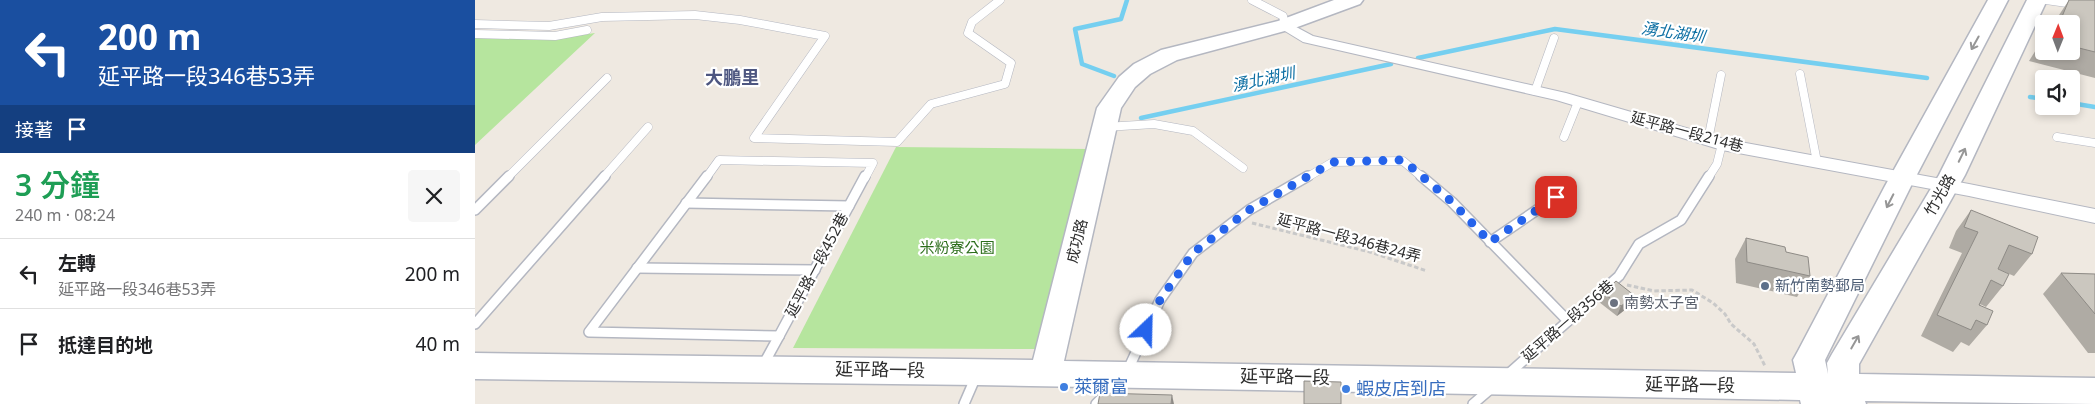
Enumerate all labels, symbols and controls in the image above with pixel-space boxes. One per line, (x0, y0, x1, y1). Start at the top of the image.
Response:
text: 200 m (98, 13, 201, 60)
north arrow (2035, 15, 2080, 60)
map controls (2035, 15, 2080, 115)
water label: 湧北湖圳 (1640, 17, 1708, 48)
icon: left (15, 20, 80, 85)
one-way arrow (1970, 35, 1980, 50)
text: 延平路一段346巷53弄 (98, 60, 315, 90)
water label: 湧北湖圳 (1229, 61, 1299, 96)
district label: 大鵬里 (705, 65, 759, 89)
button: sound (2035, 70, 2080, 115)
street label: 延平路一段214巷 (1629, 106, 1746, 156)
icon: arrive (63, 115, 91, 143)
text: 接著 (15, 117, 53, 143)
one-way arrow (1957, 148, 1967, 163)
text: 3 分鐘 (15, 164, 100, 205)
button: close (408, 170, 460, 222)
street label: 竹光路 (1919, 170, 1959, 219)
pin (1535, 176, 1577, 218)
icon: arrive (1542, 183, 1570, 211)
one-way arrow (1885, 194, 1895, 209)
text: 240 m · 08:24 (15, 204, 115, 226)
street label: 延平路一段346巷24弄 (1275, 208, 1423, 266)
street label: 延平路一段452巷 (780, 209, 852, 320)
street label: 成功路 (1061, 216, 1091, 265)
park label: 米粉寮公園 (919, 237, 995, 257)
text: 左轉 (58, 250, 96, 276)
icon: left (15, 260, 43, 288)
text: 200 m (405, 261, 460, 287)
street label: 延平路一段356巷 (1517, 275, 1618, 366)
place label: 新竹南勢郵局 (1775, 275, 1865, 295)
text: 延平路一段346巷53弄 (58, 278, 216, 300)
marker: 新竹南勢郵局 (1759, 280, 1771, 292)
place label: 南勢太子宮 (1624, 292, 1699, 312)
marker: 南勢太子宮 (1608, 297, 1620, 309)
position arrow (1119, 303, 1171, 355)
icon: arrive (15, 330, 43, 358)
text: 40 m (416, 331, 460, 357)
text: 抵達目的地 (58, 332, 153, 358)
one-way arrow (1851, 335, 1860, 350)
street label: 延平路一段 (835, 356, 925, 382)
street label: 延平路一段 (1240, 363, 1330, 389)
street label: 延平路一段 (1645, 371, 1735, 397)
place label: 萊爾富 (1074, 374, 1128, 398)
place label: 蝦皮店到店 (1356, 376, 1446, 400)
marker: 萊爾富 (1058, 381, 1070, 393)
marker: 蝦皮店到店 (1340, 383, 1352, 395)

